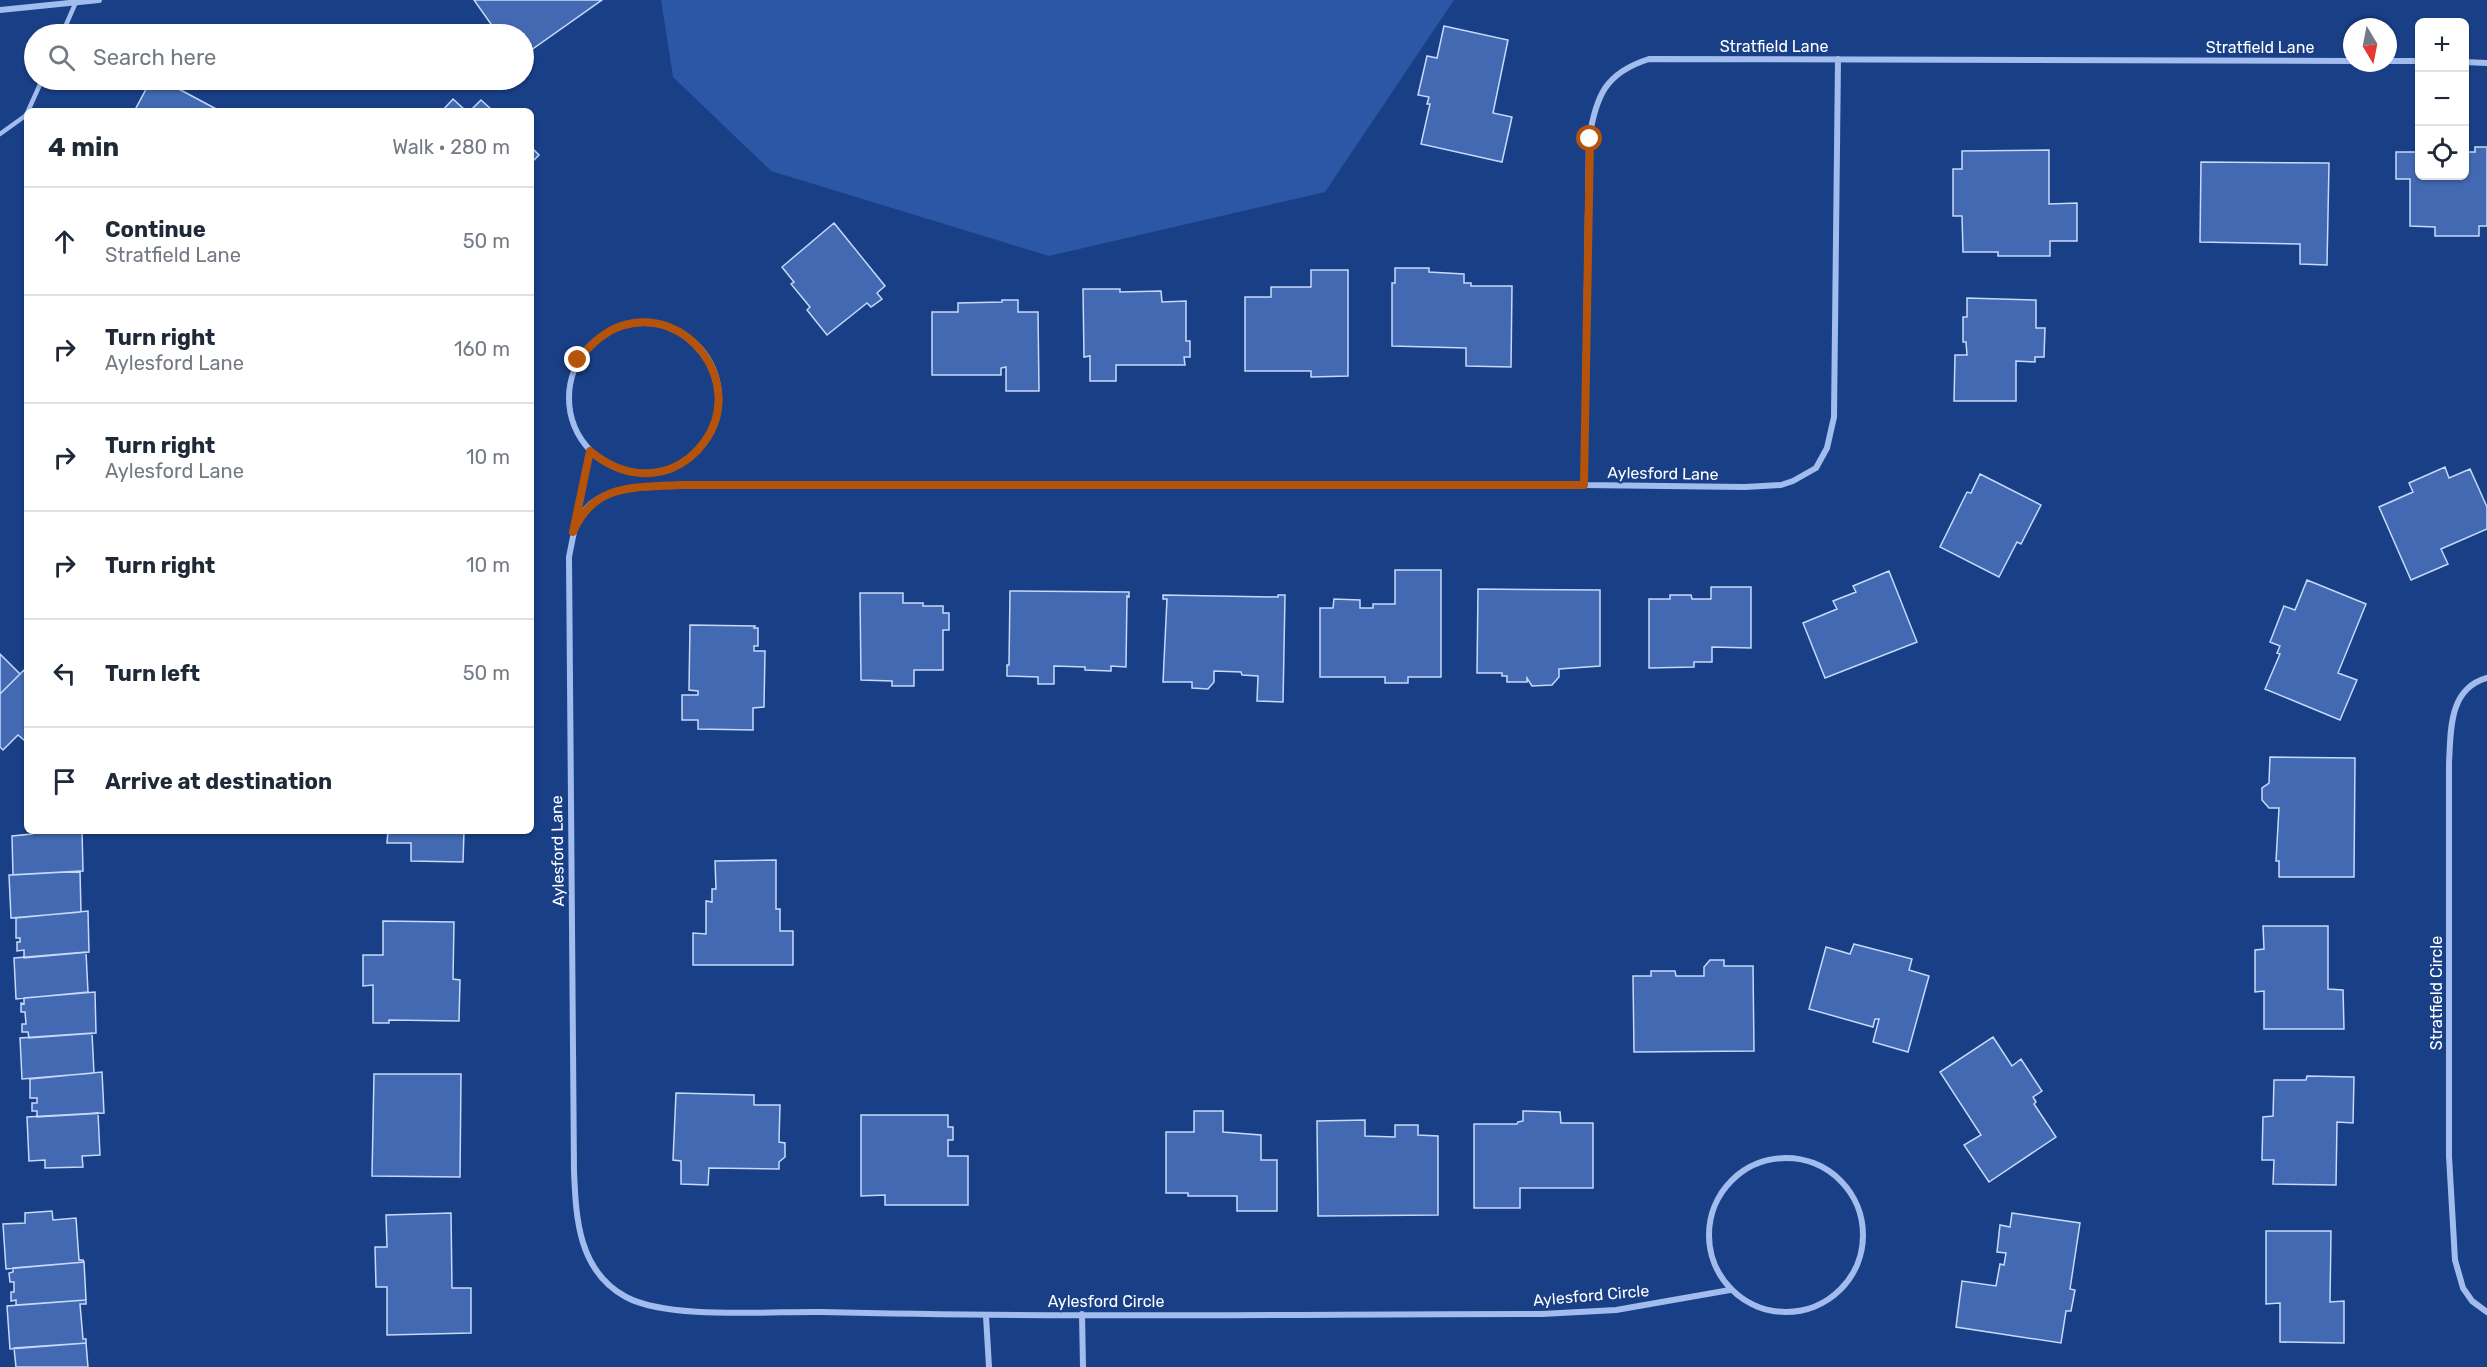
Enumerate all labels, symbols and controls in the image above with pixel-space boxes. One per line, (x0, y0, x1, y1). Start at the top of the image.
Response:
north arrow (2343, 18, 2397, 72)
map controls (2415, 18, 2469, 180)
button: + (2415, 18, 2469, 72)
search box (24, 24, 534, 90)
street label: Stratfield Lane (1720, 37, 1828, 56)
street label: Stratfield Lane (2206, 38, 2314, 57)
icon: search (45, 41, 78, 74)
text: Search here (93, 44, 216, 71)
button: − (2415, 72, 2469, 126)
route start (1576, 125, 1602, 151)
button: locate (2415, 126, 2469, 180)
text: 4 min (48, 132, 119, 163)
text: Walk · 280 m (392, 135, 510, 159)
text: Continue (105, 216, 206, 243)
icon: ahead (48, 225, 81, 258)
text: 50 m (463, 229, 510, 253)
text: Stratfield Lane (105, 243, 241, 267)
text: Turn right (105, 324, 215, 351)
icon: right (48, 333, 81, 366)
text: 160 m (454, 337, 510, 361)
route end (564, 346, 590, 372)
text: Aylesford Lane (105, 351, 244, 375)
text: Turn right (105, 432, 215, 459)
icon: right (48, 441, 81, 474)
text: 10 m (466, 445, 510, 469)
text: Aylesford Lane (105, 459, 244, 483)
street label: Aylesford Lane (1607, 463, 1719, 484)
icon: right (48, 549, 81, 582)
text: Turn right (105, 552, 215, 579)
text: 10 m (466, 553, 510, 577)
icon: left (48, 657, 81, 690)
text: Turn left (105, 660, 200, 687)
text: 50 m (463, 661, 510, 685)
icon: arrive (48, 765, 81, 798)
text: Arrive at destination (105, 768, 332, 795)
street label: Aylesford Lane (547, 795, 568, 907)
street label: Stratfield Circle (2427, 936, 2446, 1050)
street label: Aylesford Circle (1532, 1281, 1650, 1310)
street label: Aylesford Circle (1048, 1292, 1164, 1311)

